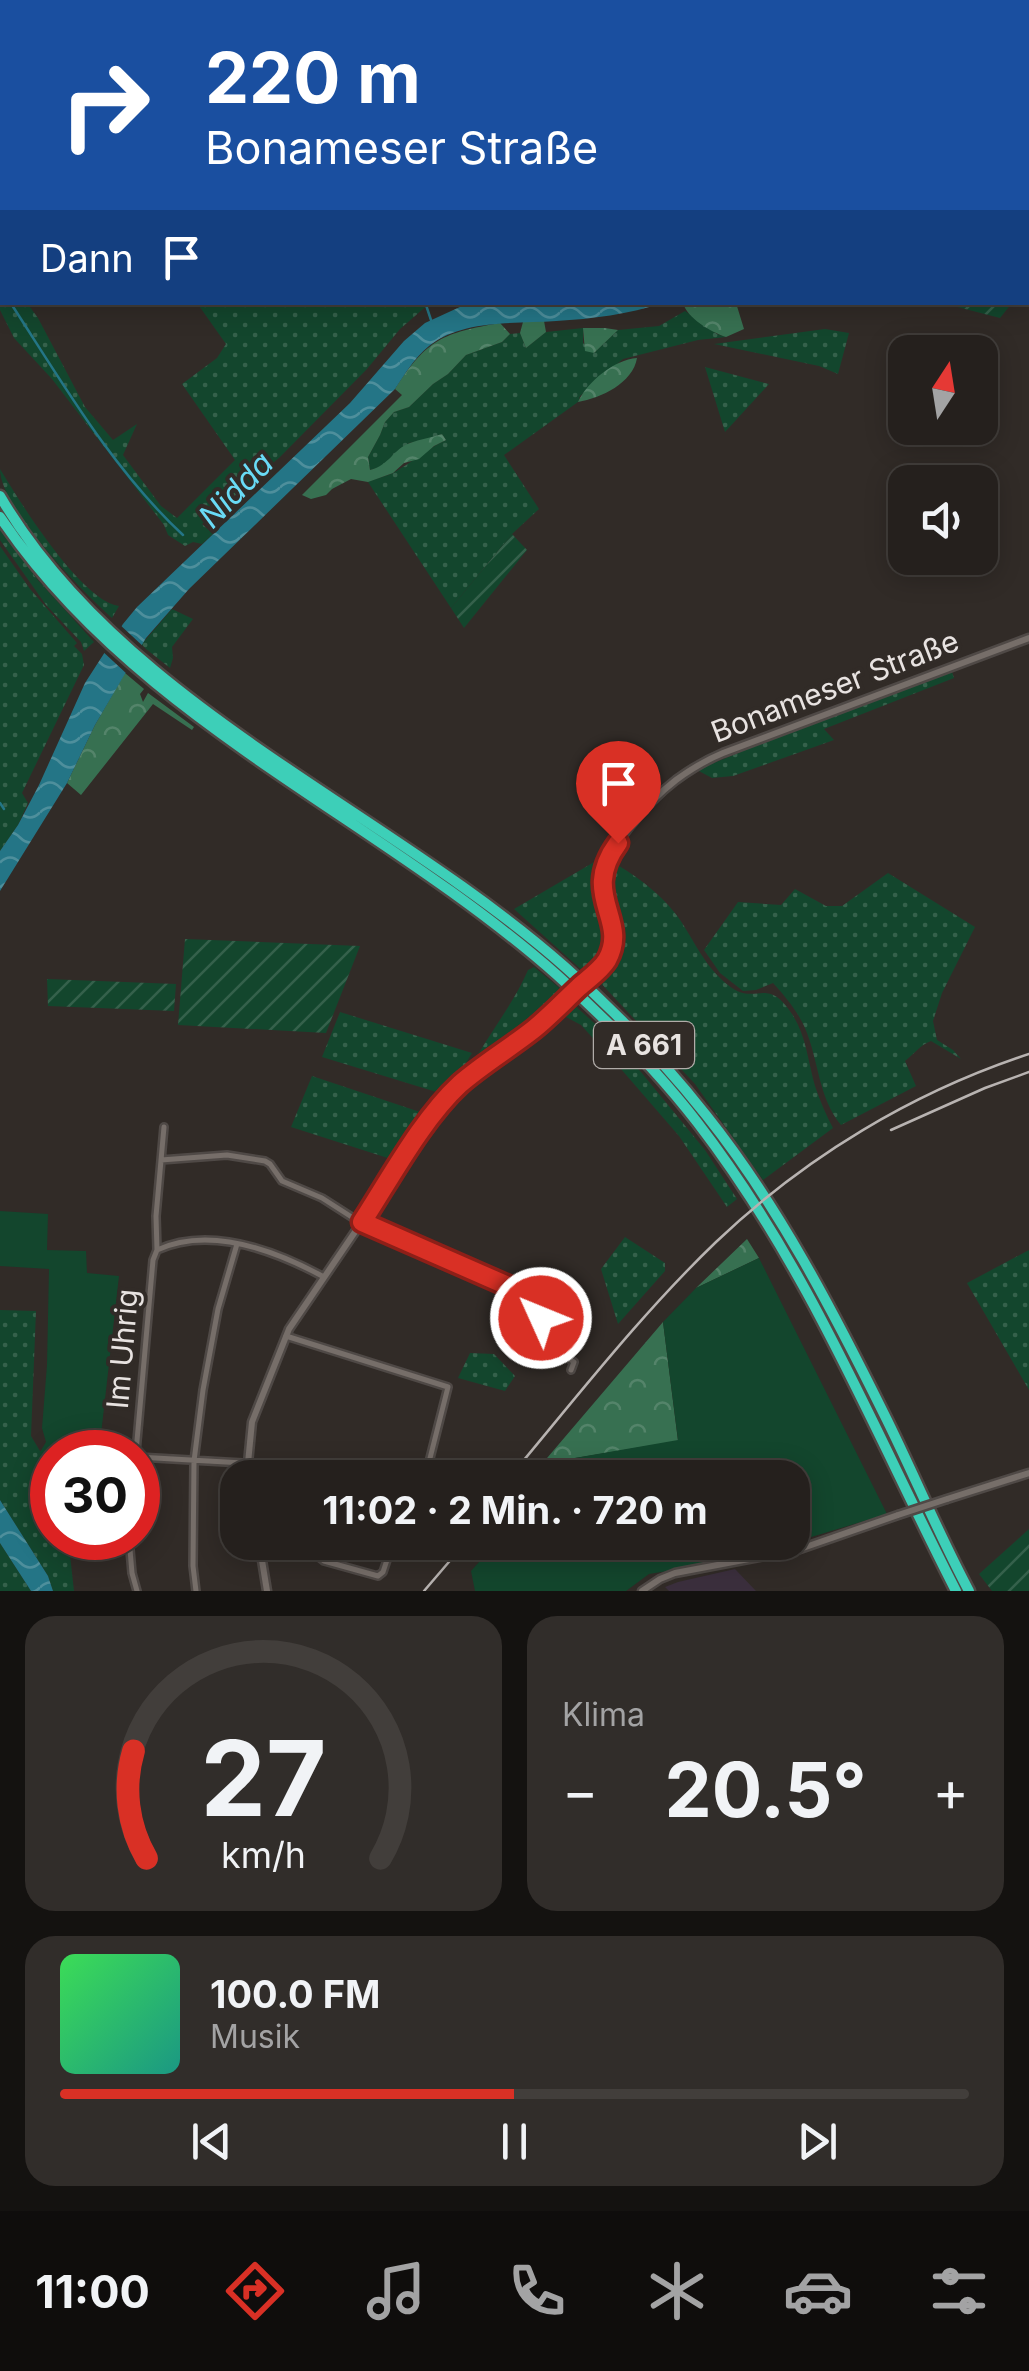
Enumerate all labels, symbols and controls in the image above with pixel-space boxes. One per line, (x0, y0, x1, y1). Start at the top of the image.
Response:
text: 220 m (205, 35, 421, 120)
icon: right (40, 40, 170, 170)
text: Bonameser Straße (205, 120, 598, 175)
icon: arrive (154, 230, 209, 285)
text: Dann (40, 235, 134, 281)
north arrow (888, 335, 998, 445)
map controls (888, 335, 998, 575)
water label: Nidda (190, 443, 281, 536)
button: sound (888, 465, 998, 575)
street label: Bonameser Straße (706, 622, 963, 750)
pin (576, 741, 661, 844)
icon: arrive (591, 756, 646, 811)
road number: A 661 (594, 1022, 694, 1068)
position arrow (489, 1266, 593, 1370)
street label: Im Uhrig (99, 1287, 145, 1410)
speed limit sign: 30 (30, 1430, 160, 1560)
text: 11:02 · 2 Min. · 720 m (322, 1487, 708, 1533)
text: Klima (562, 1695, 645, 1734)
text: 27 (201, 1715, 327, 1841)
text: 20.5° (664, 1744, 867, 1835)
text: − (562, 1758, 598, 1824)
text: + (933, 1758, 969, 1824)
text: km/h (221, 1833, 306, 1877)
text: 100.0 FM (210, 1971, 380, 2017)
text: Musik (210, 2017, 300, 2056)
icon: previous (184, 2114, 239, 2169)
icon: pause (487, 2114, 542, 2169)
icon: next (790, 2114, 845, 2169)
icon: directions (220, 2256, 290, 2326)
icon: music (361, 2256, 431, 2326)
icon: phone (502, 2256, 572, 2326)
icon: climate (642, 2256, 712, 2326)
icon: car (783, 2256, 853, 2326)
icon: filters (924, 2256, 994, 2326)
text: 11:00 (35, 2264, 150, 2319)

